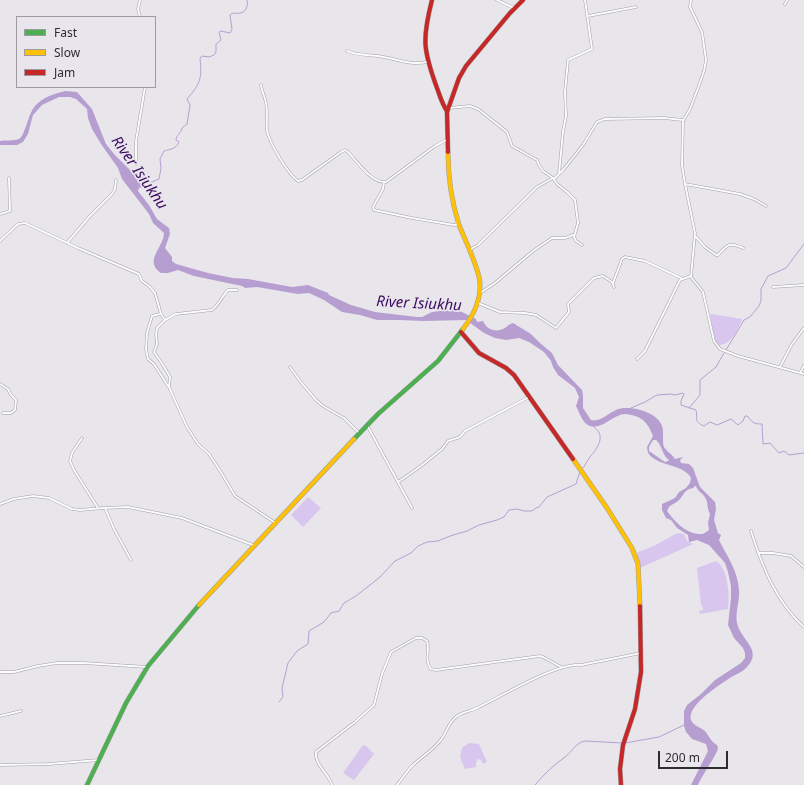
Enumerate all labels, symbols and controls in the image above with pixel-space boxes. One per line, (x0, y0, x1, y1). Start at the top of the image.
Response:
legend (16, 16, 156, 88)
text: Fast (54, 24, 77, 41)
text: Slow (54, 44, 80, 61)
text: Jam (54, 64, 75, 81)
water label: River Isiukhu (107, 133, 171, 213)
water label: River Isiukhu (376, 293, 462, 315)
scale bar (660, 743, 730, 769)
text: 200 m (665, 749, 700, 766)

